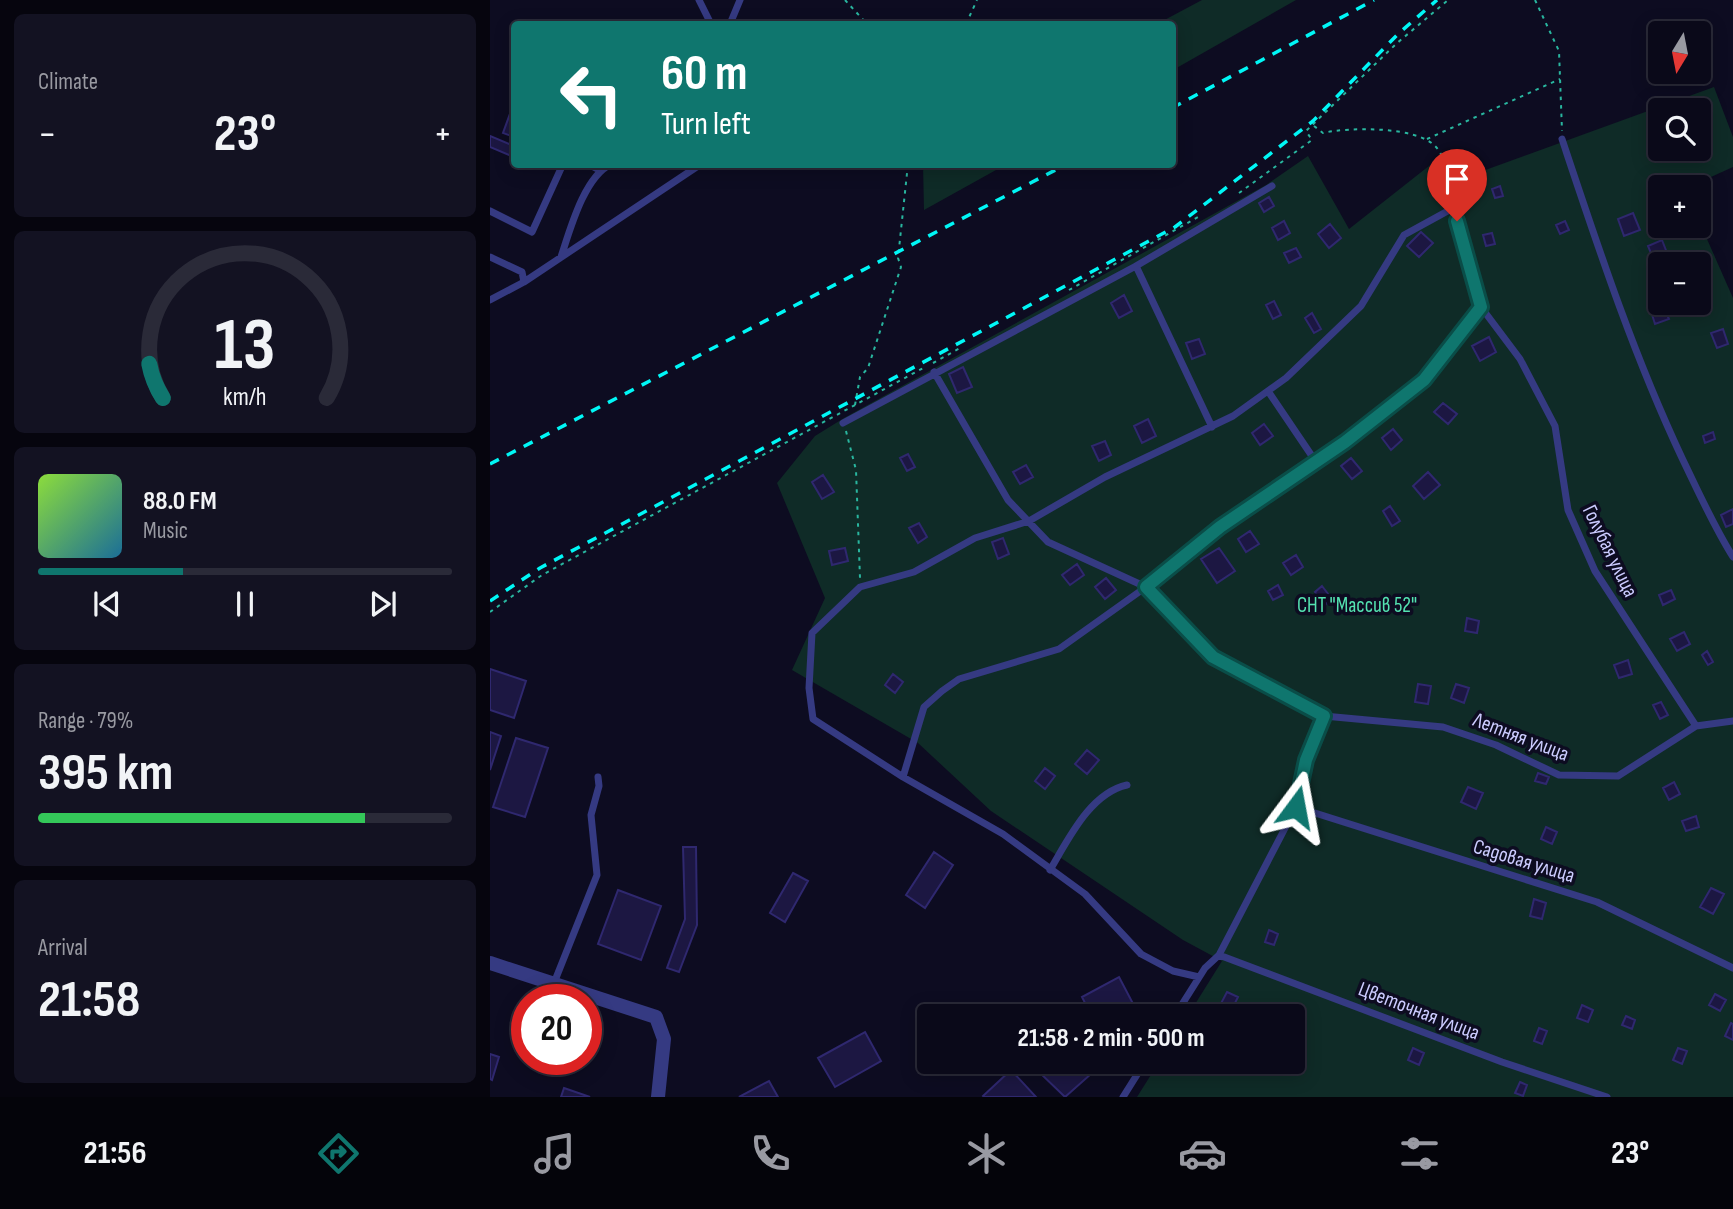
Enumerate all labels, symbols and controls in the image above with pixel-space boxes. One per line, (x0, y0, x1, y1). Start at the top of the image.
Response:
north arrow (1648, 21, 1712, 84)
map controls (1648, 21, 1711, 315)
text: 60 m (661, 45, 748, 104)
icon: left (546, 49, 637, 140)
text: Climate (38, 68, 98, 96)
button: search (1648, 98, 1711, 161)
text: 23° (214, 103, 276, 166)
text: Turn left (661, 105, 751, 144)
text: − (38, 112, 57, 157)
text: + (433, 112, 452, 157)
pin (1427, 149, 1487, 221)
icon: arrive (1438, 160, 1476, 198)
button: + (1648, 175, 1711, 238)
button: − (1648, 252, 1711, 315)
text: 13 (214, 302, 276, 390)
text: km/h (223, 382, 267, 413)
text: 88.0 FM (143, 486, 217, 517)
street label: Голубая улица (1577, 501, 1643, 601)
text: Music (143, 517, 188, 545)
icon: previous (88, 585, 126, 623)
icon: pause (226, 585, 264, 623)
icon: next (364, 585, 402, 623)
park label: СНТ "Массив 52" (1297, 593, 1417, 618)
text: Range · 79% (38, 707, 133, 735)
street label: Летняя улица (1469, 707, 1572, 767)
text: 395 km (38, 742, 173, 805)
position arrow (1259, 770, 1333, 844)
street label: Садовая улица (1470, 834, 1578, 888)
text: Arrival (38, 934, 87, 962)
text: 21:58 (38, 969, 140, 1032)
street label: Цветочная улица (1355, 976, 1483, 1046)
speed limit sign: 20 (511, 984, 602, 1075)
text: 21:58 · 2 min · 500 m (1018, 1023, 1204, 1054)
icon: directions (314, 1129, 363, 1178)
icon: music (530, 1129, 579, 1178)
icon: phone (746, 1129, 795, 1178)
icon: climate (962, 1129, 1011, 1178)
icon: car (1178, 1129, 1227, 1178)
icon: filters (1395, 1129, 1444, 1178)
text: 21:56 (84, 1134, 146, 1173)
text: 23° (1611, 1134, 1649, 1173)

